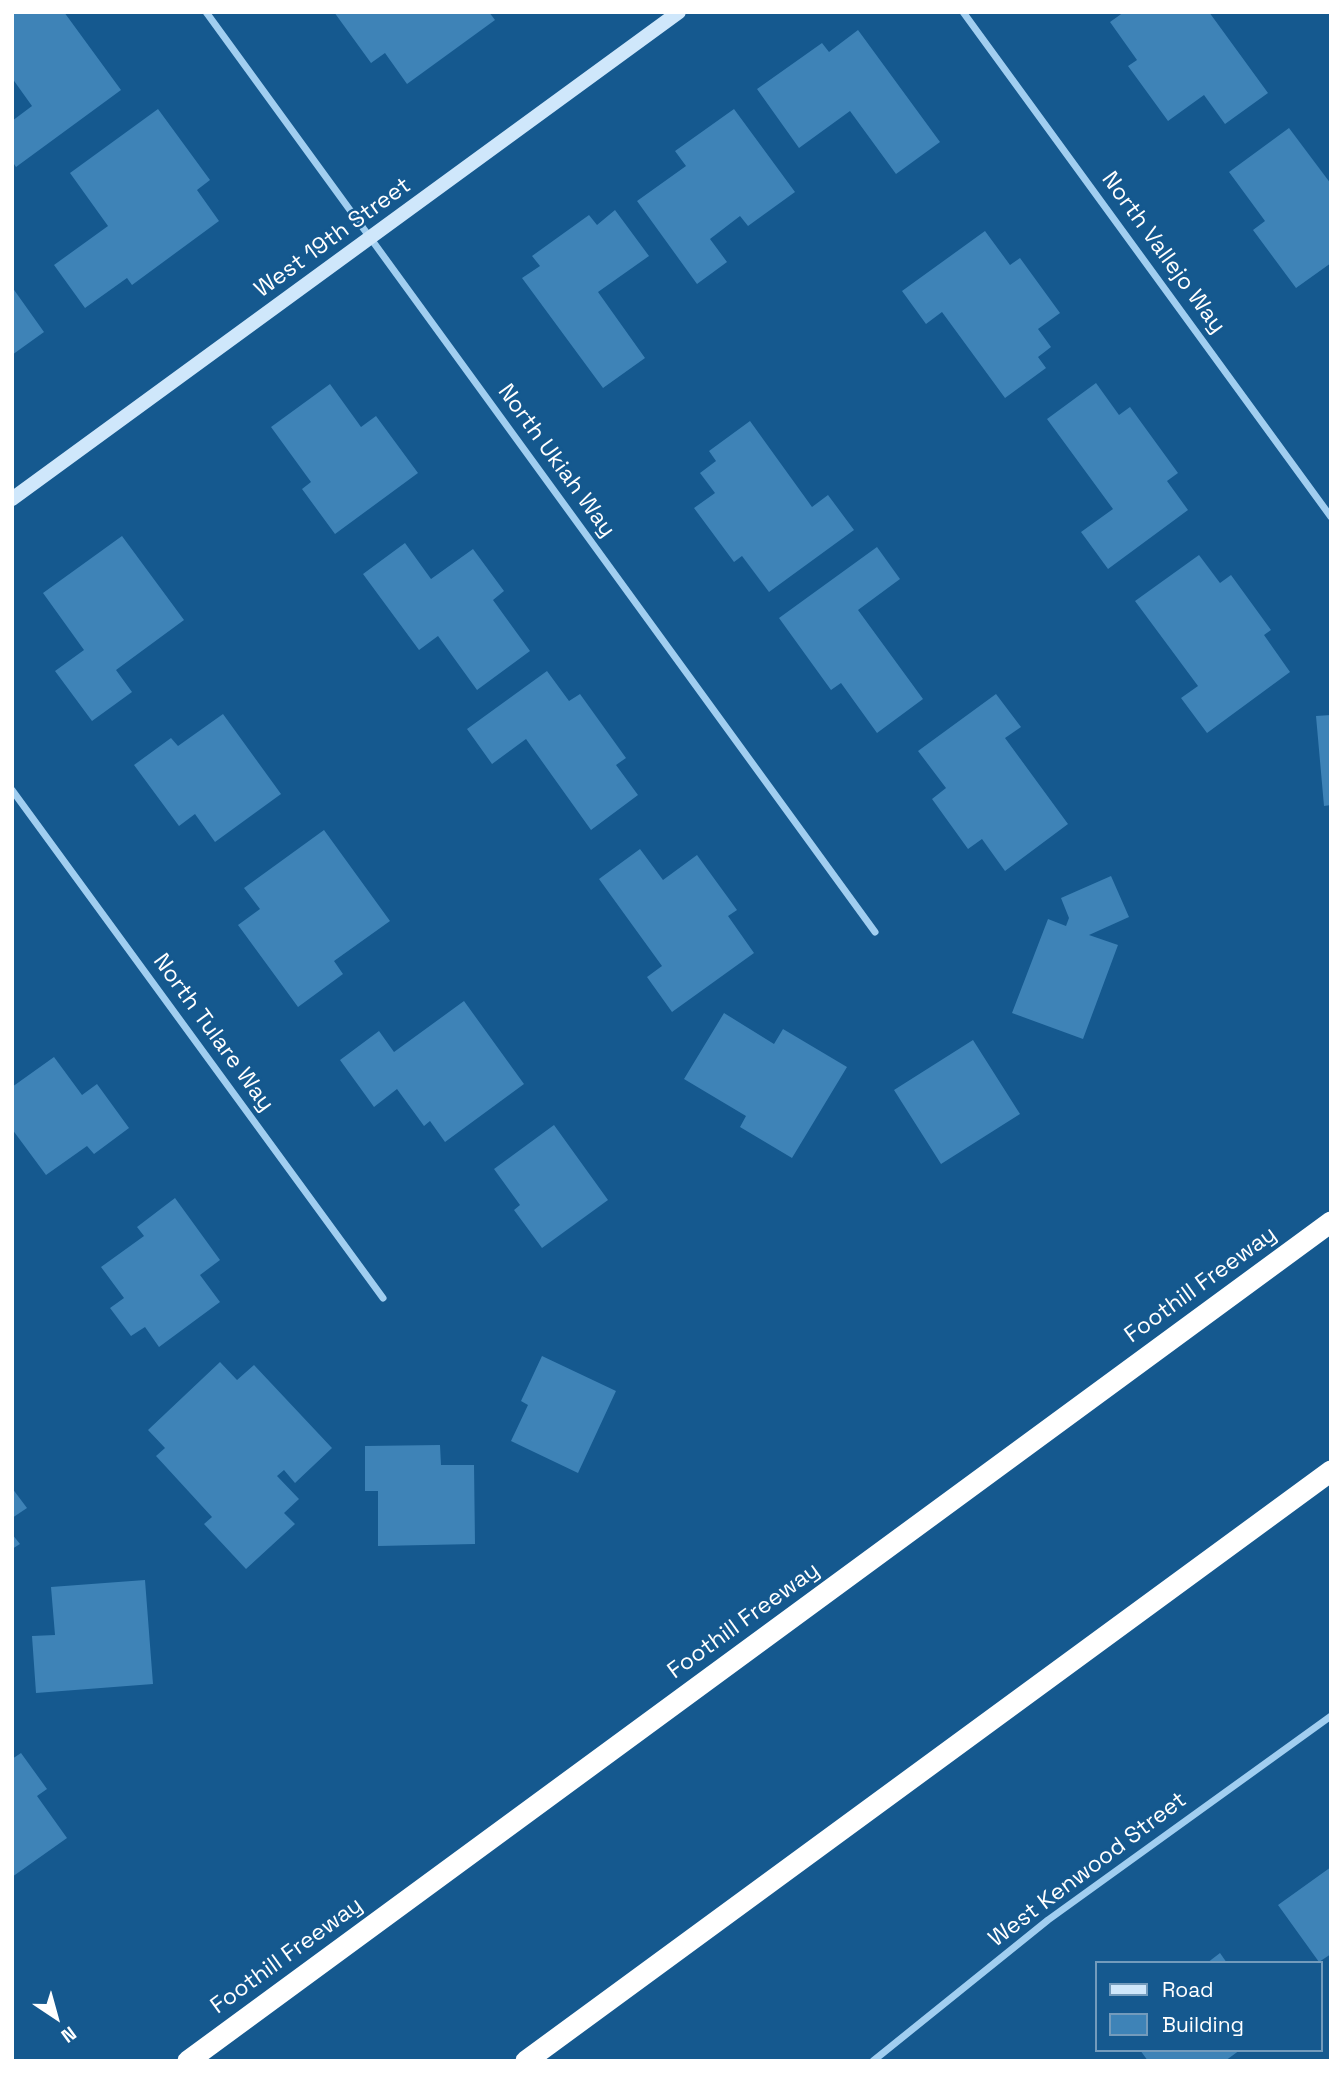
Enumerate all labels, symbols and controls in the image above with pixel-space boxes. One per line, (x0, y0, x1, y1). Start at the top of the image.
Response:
street label: North Vallejo Way (1095, 167, 1231, 339)
street label: West 19th Street (250, 172, 416, 304)
street label: North Ukiah Way (491, 379, 621, 543)
street label: North Tulare Way (147, 949, 279, 1117)
street label: Foothill Freeway (1120, 1221, 1282, 1349)
street label: Foothill Freeway (663, 1557, 825, 1685)
street label: West Kenwood Street (984, 1787, 1192, 1953)
street label: Foothill Freeway (206, 1892, 368, 2020)
legend (1094, 1961, 1322, 2052)
text: Road (1162, 1976, 1214, 2003)
north arrow (21, 1982, 91, 2052)
text: Building (1162, 2011, 1244, 2038)
text: N (56, 2021, 81, 2048)

